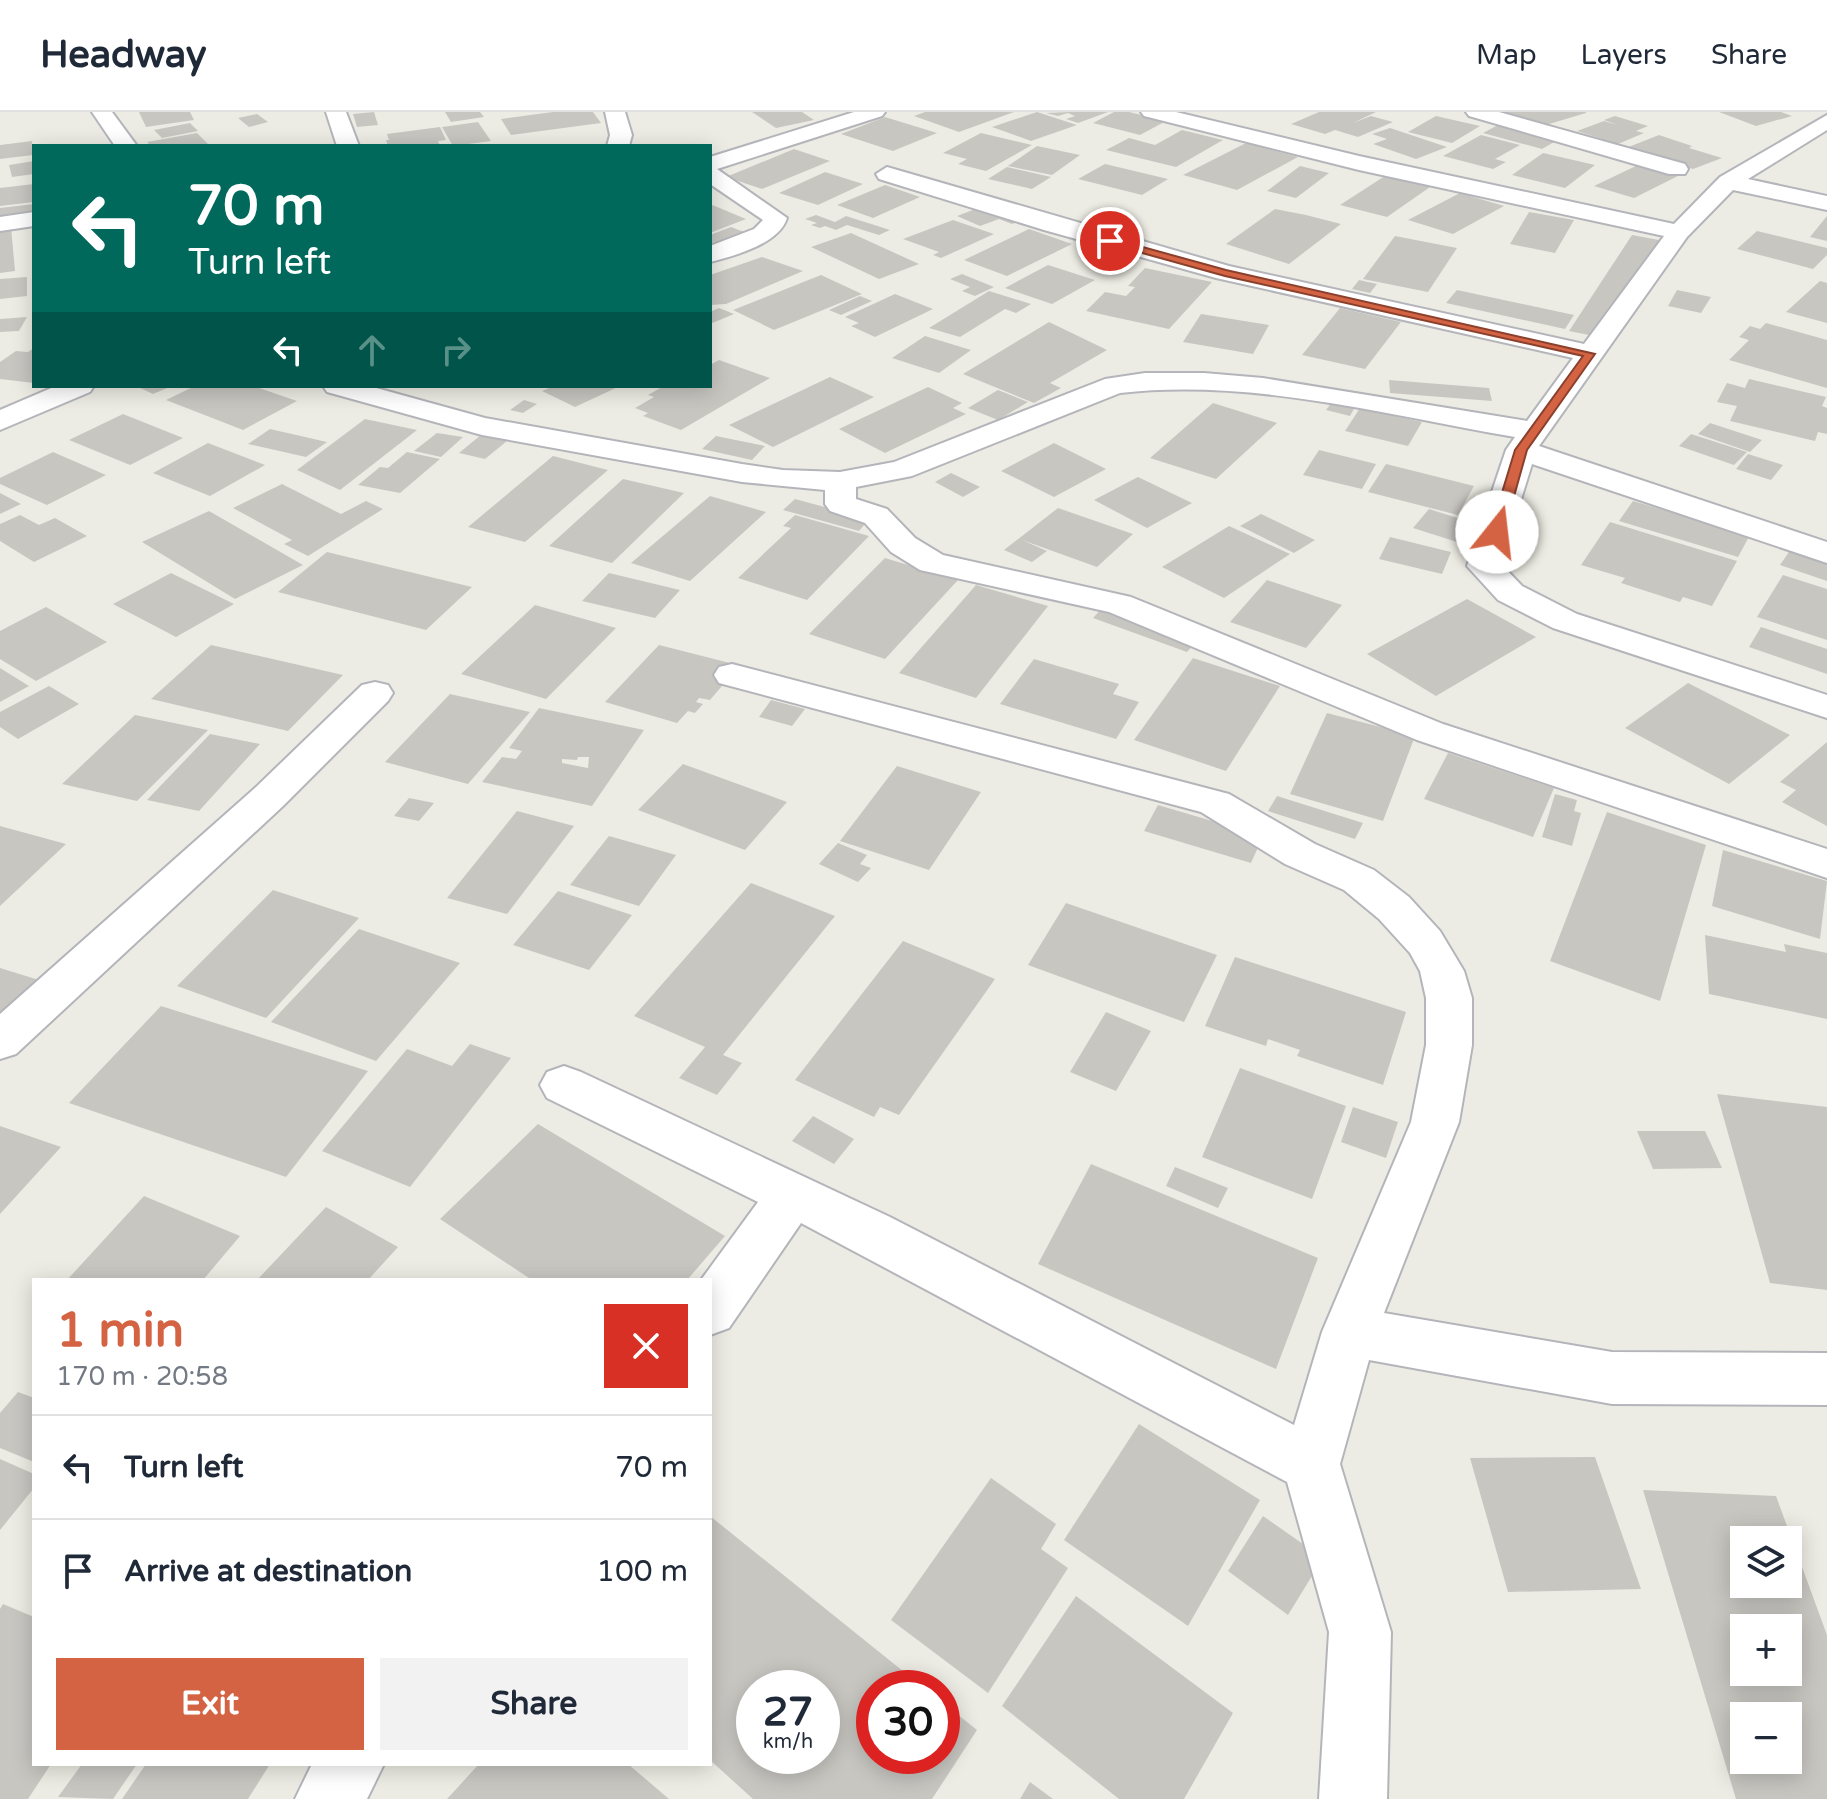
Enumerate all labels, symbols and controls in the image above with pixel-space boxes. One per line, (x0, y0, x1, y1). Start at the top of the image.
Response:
text: Headway (40, 32, 206, 78)
text: Map (1476, 38, 1537, 72)
text: Layers (1581, 38, 1667, 72)
text: Share (1711, 38, 1787, 72)
text: 70 m (188, 173, 324, 240)
icon: left (56, 176, 160, 280)
pin (1076, 207, 1144, 275)
icon: arrive (1088, 219, 1132, 263)
text: Turn left (188, 241, 331, 284)
icon: left (266, 328, 310, 372)
icon: ahead (350, 328, 394, 372)
icon: right (434, 328, 478, 372)
position arrow (1455, 490, 1539, 574)
text: 1 min (56, 1302, 184, 1360)
button: close (604, 1304, 688, 1388)
text: 170 m · 20:58 (56, 1361, 228, 1392)
icon: left (56, 1445, 100, 1489)
text: Turn left (124, 1449, 243, 1486)
text: 70 m (615, 1449, 688, 1486)
map controls (1730, 1526, 1802, 1774)
button: layers (1730, 1526, 1802, 1598)
icon: arrive (56, 1549, 100, 1593)
text: Arrive at destination (124, 1553, 412, 1590)
text: 100 m (596, 1553, 688, 1590)
button: + (1730, 1614, 1802, 1686)
button: Exit (56, 1658, 364, 1750)
button: Share (380, 1658, 688, 1750)
speed limit sign: 30 (856, 1670, 960, 1774)
text: 27 (763, 1688, 813, 1736)
button: − (1730, 1702, 1802, 1774)
text: km/h (763, 1730, 813, 1754)

